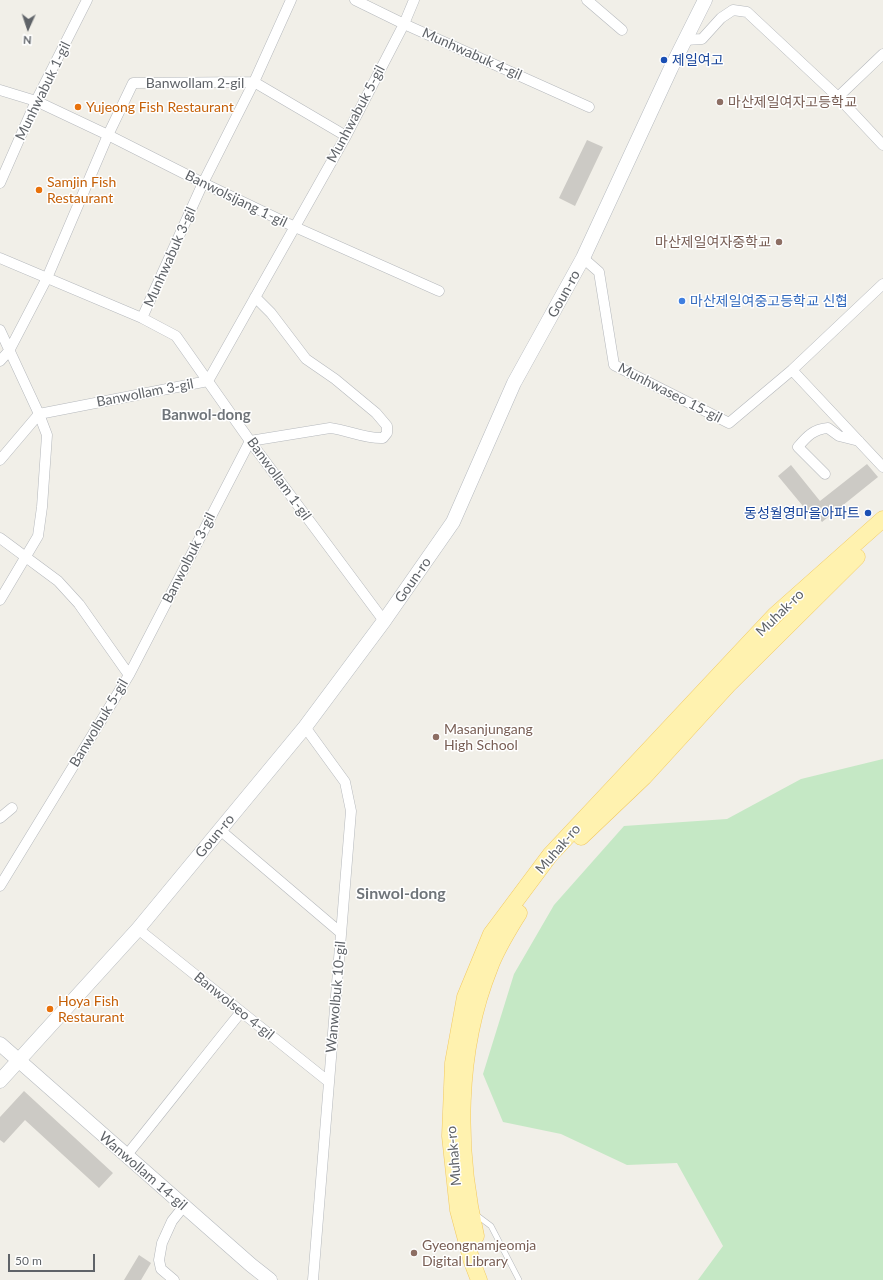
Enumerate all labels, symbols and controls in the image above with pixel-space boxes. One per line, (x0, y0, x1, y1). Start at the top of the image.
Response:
north arrow (8, 8, 48, 48)
street label: Munhwabuk 4-gil (419, 24, 525, 84)
text: N (23, 34, 32, 47)
street label: Munhwabuk 1-gil (12, 39, 74, 143)
place label: 제일여고 (672, 52, 724, 68)
marker: 제일여고 (659, 55, 669, 65)
street label: Munhwabuk 5-gil (323, 62, 389, 166)
street label: Banwollam 2-gil (146, 75, 244, 91)
place label: 마산제일여자고등학교 (728, 94, 857, 110)
marker: 마산제일여자고등학교 (715, 97, 725, 107)
place label: Yujeong Fish Restaurant (86, 99, 234, 115)
marker: Yujeong Fish Restaurant (73, 102, 83, 112)
street label: Banwolsijang 1-gil (182, 167, 290, 231)
place label: Samjin Fish Restaurant (47, 174, 116, 206)
marker: Samjin Fish Restaurant (34, 185, 44, 195)
street label: Munhwabuk 3-gil (140, 204, 200, 310)
place label: 마산제일여자중학교 (655, 234, 771, 250)
marker: 마산제일여자중학교 (774, 237, 784, 247)
street label: Goun-ro (544, 267, 584, 321)
place label: 마산제일여중고등학교 신협 (690, 293, 848, 309)
marker: 마산제일여중고등학교 신협 (677, 296, 687, 306)
street label: Munhwaseo 15-gil (615, 360, 725, 426)
street label: Banwollam 3-gil (95, 375, 195, 411)
district label: Banwol-dong (161, 406, 251, 424)
street label: Banwollam 1-gil (243, 434, 315, 524)
place label: 동성월영마을아파트 (744, 505, 860, 521)
marker: 동성월영마을아파트 (863, 508, 873, 518)
street label: Banwolbuk 3-gil (159, 510, 219, 606)
street label: Goun-ro (391, 554, 435, 606)
street label: Muhak-ro (753, 586, 807, 640)
street label: Banwolbuk 5-gil (66, 676, 132, 770)
place label: Masanjungang High School (444, 721, 533, 754)
marker: Masanjungang High School (431, 732, 441, 742)
street label: Goun-ro (192, 811, 238, 861)
street label: Muhak-ro (532, 821, 584, 877)
district label: Sinwol-dong (356, 884, 446, 904)
street label: Wanwolbuk 10-gil (323, 940, 349, 1054)
street label: Banwolseo 4-gil (191, 969, 277, 1043)
place label: Hoya Fish Restaurant (58, 993, 124, 1026)
marker: Hoya Fish Restaurant (45, 1004, 55, 1014)
street label: Muhak-ro (443, 1125, 465, 1187)
street label: Wanwollam 14-gil (95, 1128, 191, 1214)
place label: Gyeongnamjeomja Digital Library (422, 1237, 536, 1270)
scale bar (10, 1246, 97, 1272)
marker: Gyeongnamjeomja Digital Library (409, 1248, 419, 1258)
text: 50 m (15, 1253, 42, 1268)

